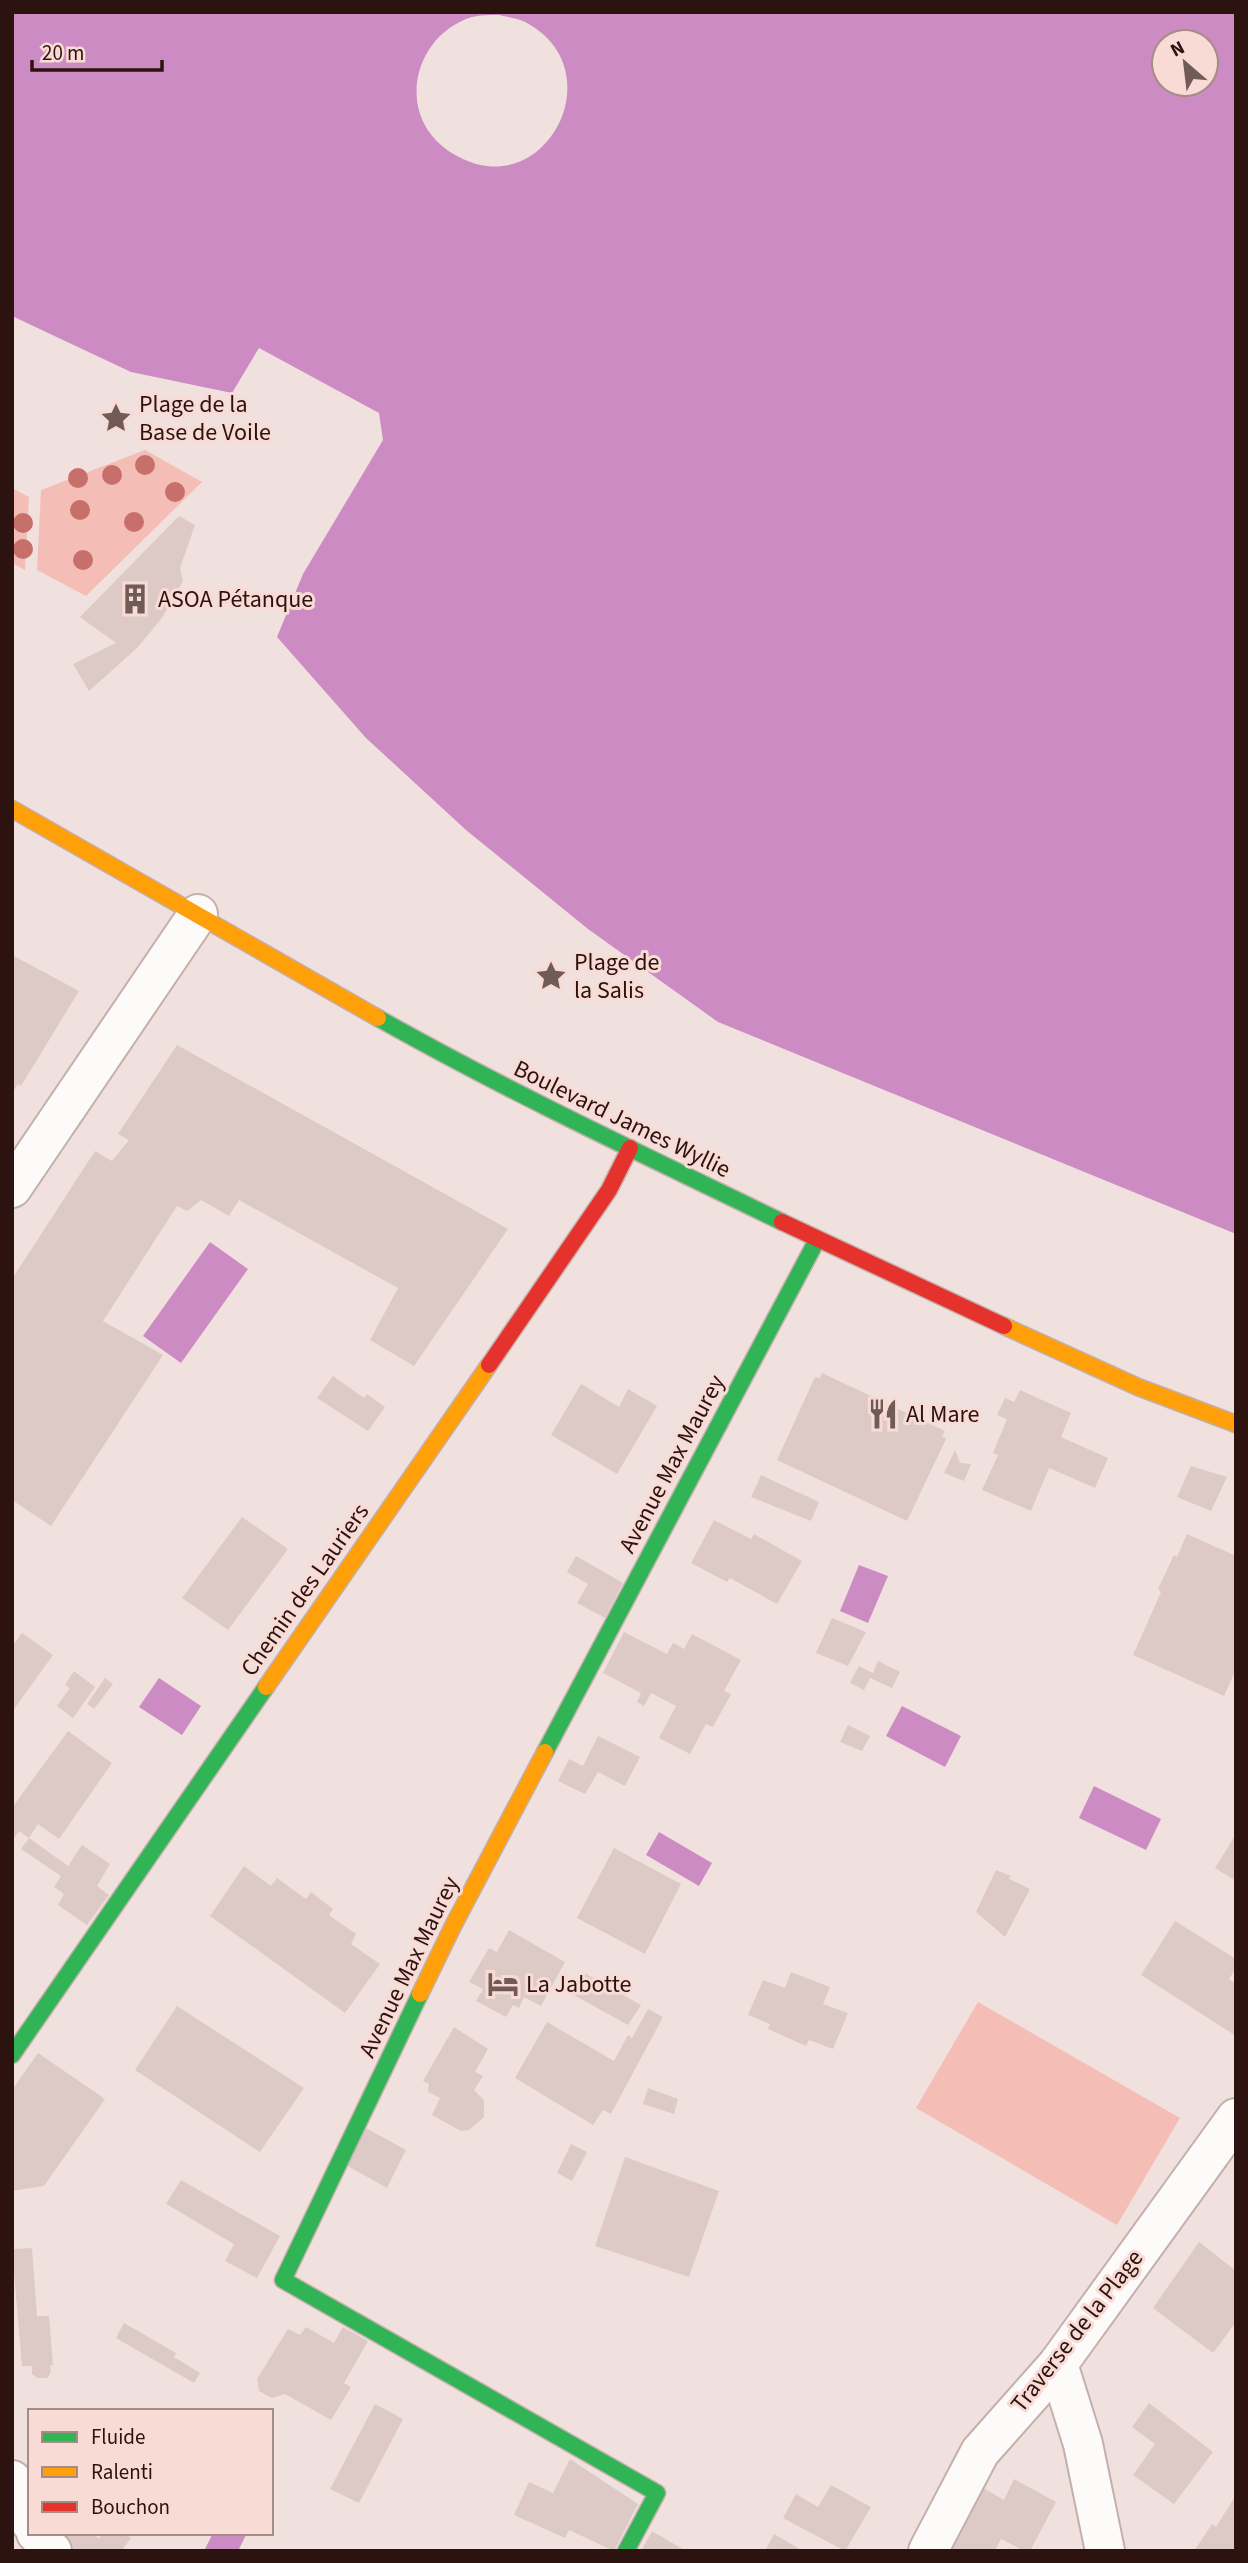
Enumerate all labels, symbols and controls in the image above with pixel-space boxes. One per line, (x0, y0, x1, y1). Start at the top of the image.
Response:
scale bar (32, 28, 161, 72)
north arrow (1150, 28, 1220, 98)
text: N (1166, 34, 1190, 64)
text: 20 m (42, 38, 84, 68)
place label: Plage de la Base de Voile (139, 387, 271, 450)
place icon: Plage de la Base de Voile (99, 401, 133, 435)
building icon: ASOA Pétanque (118, 582, 152, 616)
place label: ASOA Pétanque (158, 582, 313, 617)
place label: Plage de la Salis (574, 945, 660, 1008)
place icon: Plage de la Salis (534, 959, 568, 993)
street label: Boulevard James Wyllie (507, 1051, 737, 1187)
street label: Avenue Max Maurey (610, 1368, 734, 1560)
restaurant icon: Al Mare (866, 1397, 900, 1431)
place label: Al Mare (906, 1397, 980, 1432)
street label: Chemin des Lauriers (232, 1497, 378, 1683)
street label: Avenue Max Maurey (350, 1870, 468, 2064)
hotel icon: La Jabotte (486, 1967, 520, 2001)
place label: La Jabotte (526, 1967, 631, 2002)
street label: Traverse de la Plage (1002, 2242, 1152, 2420)
legend (28, 2409, 273, 2535)
text: Fluide (91, 2422, 145, 2452)
text: Ralenti (91, 2457, 153, 2487)
text: Bouchon (91, 2492, 170, 2522)

